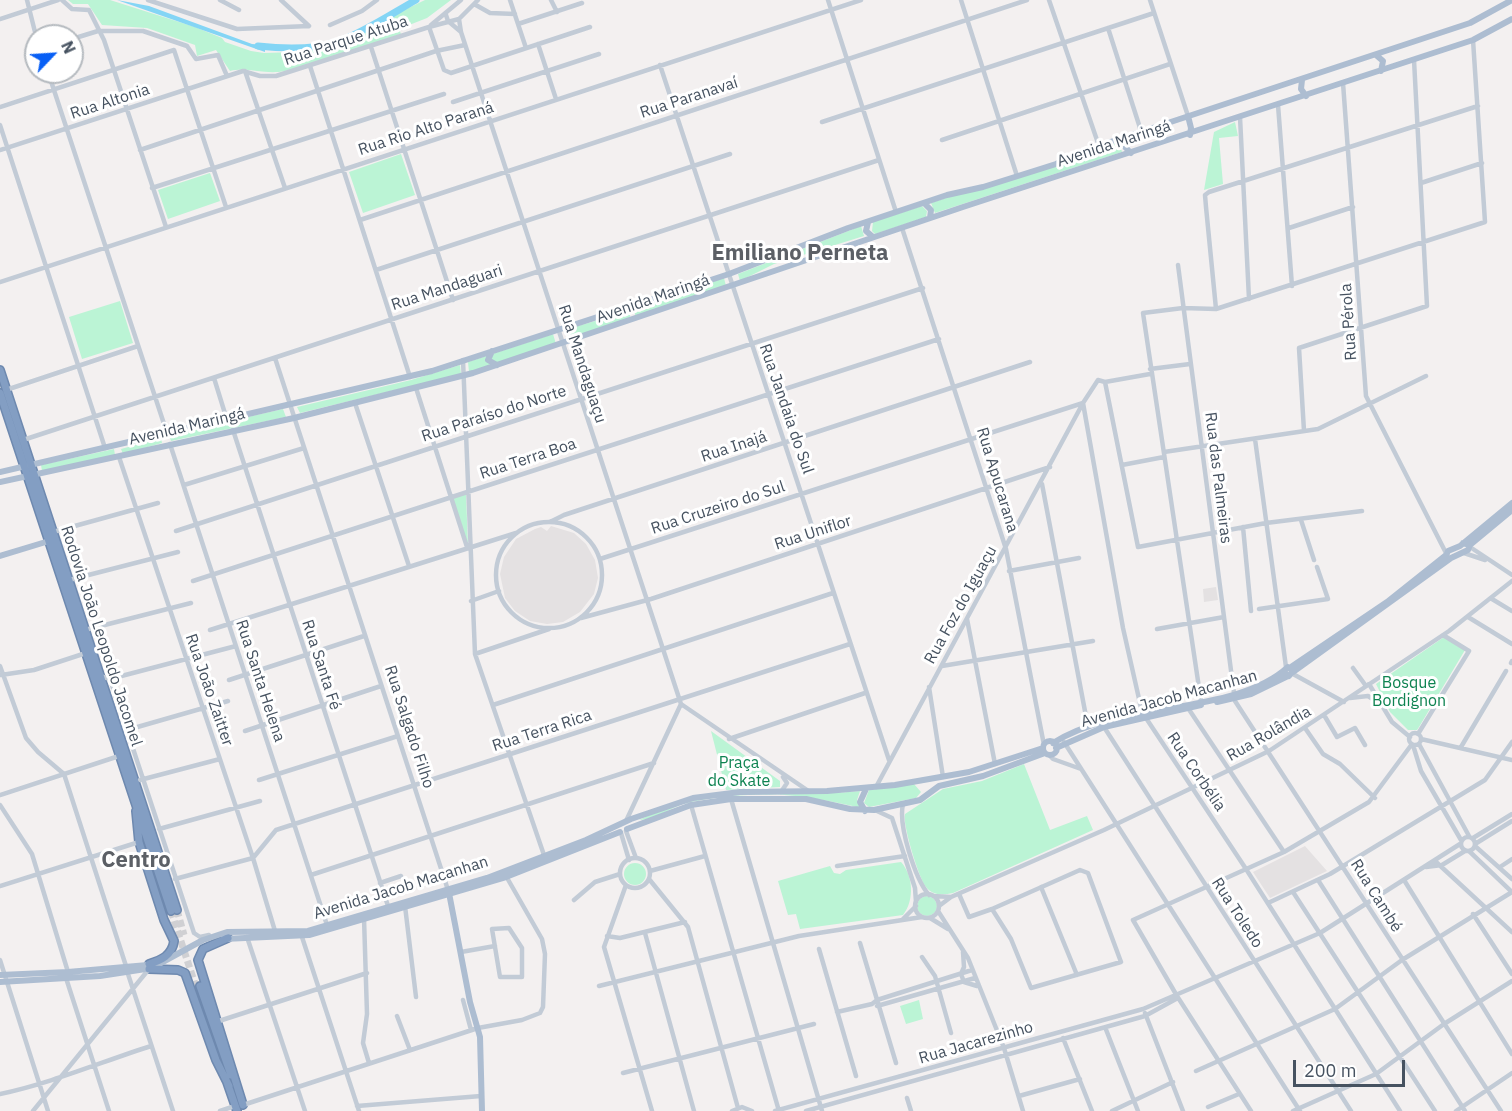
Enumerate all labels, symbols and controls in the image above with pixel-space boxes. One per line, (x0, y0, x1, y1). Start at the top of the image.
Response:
street label: Rua Parque Atuba (282, 12, 410, 70)
north arrow (24, 24, 84, 84)
text: N (57, 38, 80, 57)
street label: Rua Paranavaí (638, 73, 740, 123)
street label: Rua Altonia (68, 80, 152, 124)
street label: Rua Rio Alto Paraná (356, 98, 496, 160)
street label: Avenida Maringá (1055, 117, 1173, 171)
district label: Emiliano Perneta (711, 241, 889, 267)
street label: Rua Mandaguari (389, 261, 505, 315)
street label: Avenida Maringá (594, 271, 712, 327)
street label: Rua Pérola (1337, 283, 1361, 361)
street label: Rua Mandaguaçu (554, 302, 610, 426)
street label: Rua Jandaia do Sul (755, 341, 817, 477)
street label: Rua Paraíso do Norte (419, 382, 569, 446)
street label: Avenida Maringá (127, 404, 247, 450)
street label: Rua das Palmeiras (1200, 411, 1236, 545)
street label: Rua Apucarana (972, 425, 1022, 535)
street label: Rua Inajá (699, 427, 769, 467)
street label: Rua Terra Boa (477, 434, 579, 484)
street label: Rua Cruzeiro do Sul (649, 477, 787, 539)
street label: Rua Uniflor (772, 512, 854, 554)
street label: Rodovia João Leopoldo Jacomel (56, 523, 146, 749)
street label: Rua Foz do Iguaçu (921, 543, 1001, 667)
street label: Rua Santa Helena (231, 617, 289, 745)
street label: Rua Santa Fé (297, 617, 345, 713)
street label: Rua João Zaitter (181, 631, 237, 749)
street label: Rua Salgado Filho (380, 663, 438, 791)
street label: Avenida Jacob Macanhan (1079, 666, 1259, 732)
park label: Bosque Bordignon (1372, 673, 1446, 711)
street label: Rua Rolândia (1223, 702, 1315, 766)
street label: Rua Terra Rica (490, 706, 594, 756)
street label: Rua Corbélia (1162, 729, 1230, 815)
park label: Praça do Skate (708, 753, 770, 791)
district label: Centro (101, 848, 171, 874)
street label: Avenida Jacob Macanhan (311, 852, 491, 924)
street label: Rua Cambé (1346, 856, 1406, 936)
street label: Rua Toledo (1207, 874, 1267, 952)
street label: Rua Jacarezinho (917, 1018, 1035, 1068)
scale bar (1296, 1048, 1408, 1086)
text: 200 m (1304, 1059, 1356, 1082)

